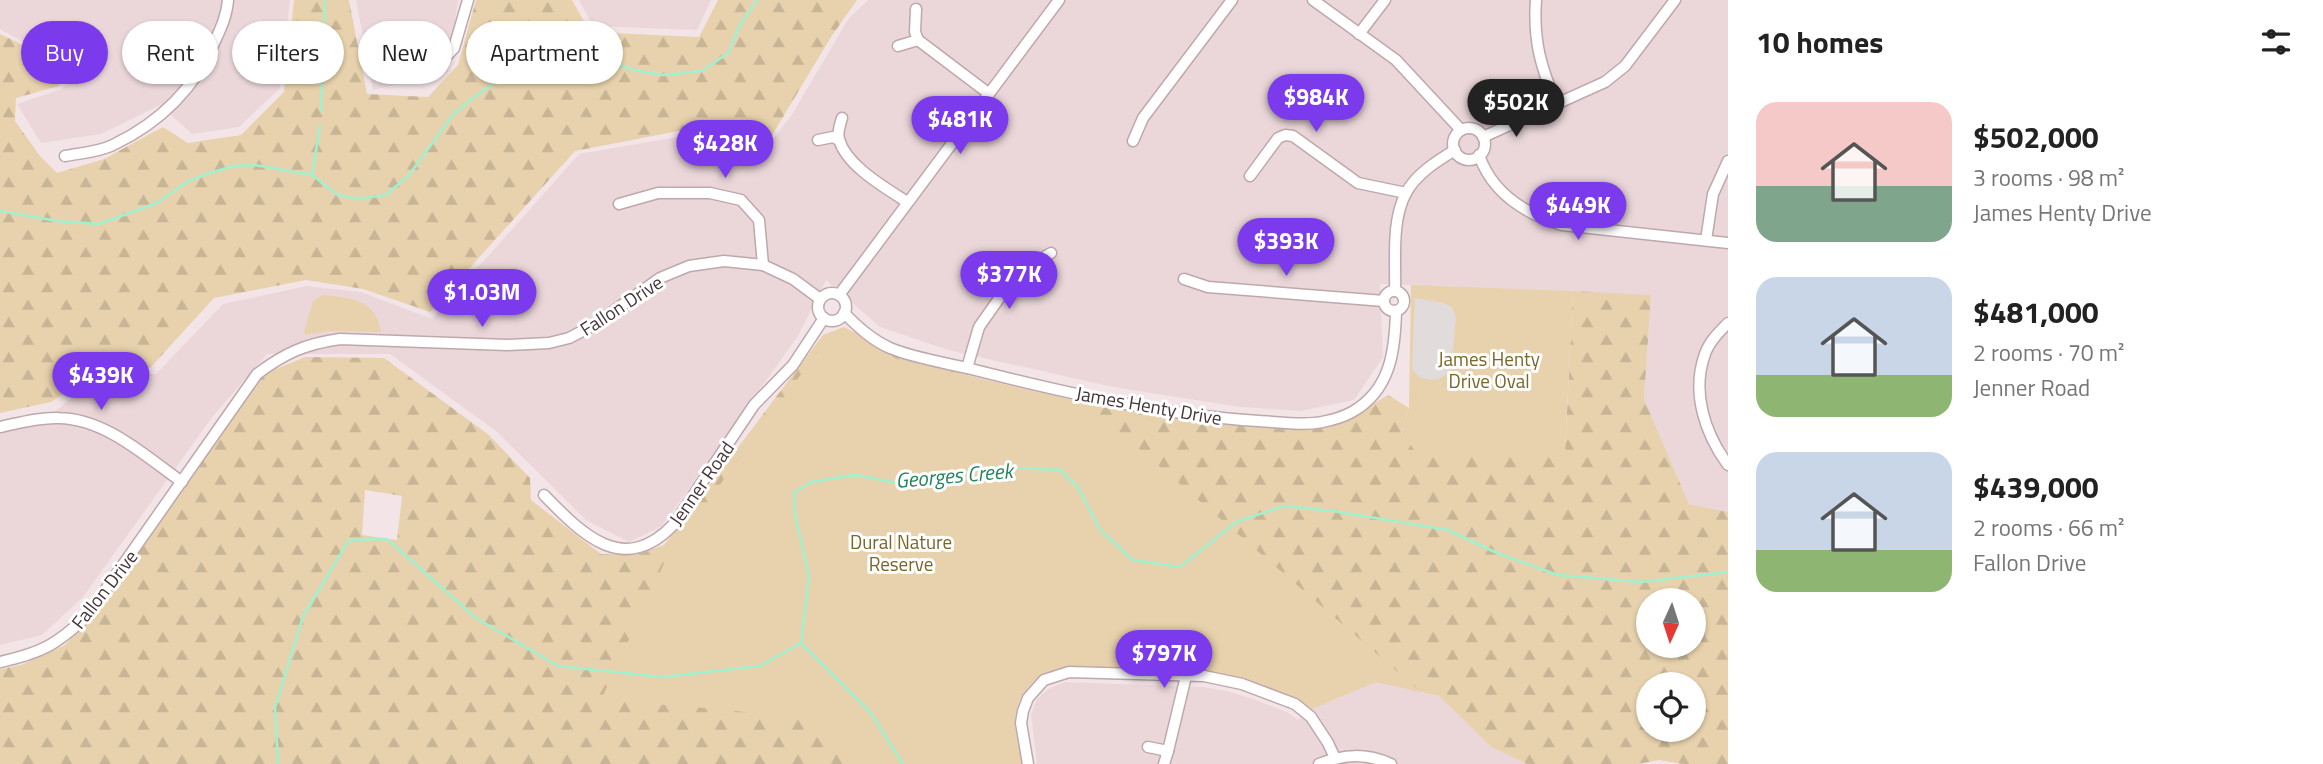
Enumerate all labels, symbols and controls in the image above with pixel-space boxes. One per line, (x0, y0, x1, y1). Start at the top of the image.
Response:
text: 10 homes (1756, 19, 1883, 65)
chip: Buy (21, 21, 108, 84)
chip: Rent (122, 21, 218, 84)
chip: Filters (232, 21, 344, 84)
chip: New (358, 21, 452, 84)
chip: Apartment (466, 21, 623, 84)
icon: filters (2257, 23, 2295, 61)
pin: $984K (1267, 74, 1365, 134)
text: $984K (1283, 79, 1349, 114)
pin: $502K (1467, 80, 1565, 139)
text: $502K (1483, 84, 1549, 119)
pin: $481K (911, 96, 1009, 156)
text: $481K (927, 101, 993, 136)
text: $502,000 (1973, 114, 2099, 160)
pin: $428K (676, 120, 774, 180)
text: $428K (692, 125, 758, 160)
icon: home (1812, 130, 1896, 214)
text: 3 rooms · 98 m² (1973, 160, 2124, 195)
pin: $449K (1529, 182, 1627, 242)
text: $449K (1545, 187, 1611, 222)
text: James Henty Drive (1973, 195, 2152, 230)
pin: $393K (1237, 218, 1335, 278)
text: $393K (1253, 223, 1319, 258)
pin: $377K (960, 252, 1058, 311)
text: $377K (976, 256, 1042, 291)
street label: Fallon Drive (574, 267, 668, 343)
pin: $1.03M (425, 270, 539, 329)
text: $1.03M (443, 274, 521, 309)
text: $481,000 (1973, 289, 2099, 335)
icon: home (1812, 305, 1896, 389)
text: 2 rooms · 70 m² (1973, 335, 2124, 370)
park label: James Henty Drive Oval (1438, 344, 1540, 395)
pin: $439K (52, 352, 150, 412)
text: $439K (68, 357, 134, 392)
text: Jenner Road (1973, 370, 2090, 405)
street label: James Henty Drive (1074, 378, 1224, 432)
street label: Jenner Road (661, 435, 741, 531)
water label: Georges Creek (894, 454, 1017, 496)
text: $439,000 (1973, 464, 2099, 510)
icon: home (1812, 480, 1896, 564)
text: 2 rooms · 66 m² (1973, 510, 2124, 545)
park label: Dural Nature Reserve (850, 527, 952, 578)
street label: Fallon Drive (64, 543, 144, 635)
text: Fallon Drive (1973, 545, 2086, 580)
north arrow (1636, 588, 1706, 658)
map controls (1636, 588, 1706, 742)
pin: $797K (1115, 630, 1213, 690)
text: $797K (1131, 635, 1197, 670)
button: locate (1636, 672, 1706, 742)

